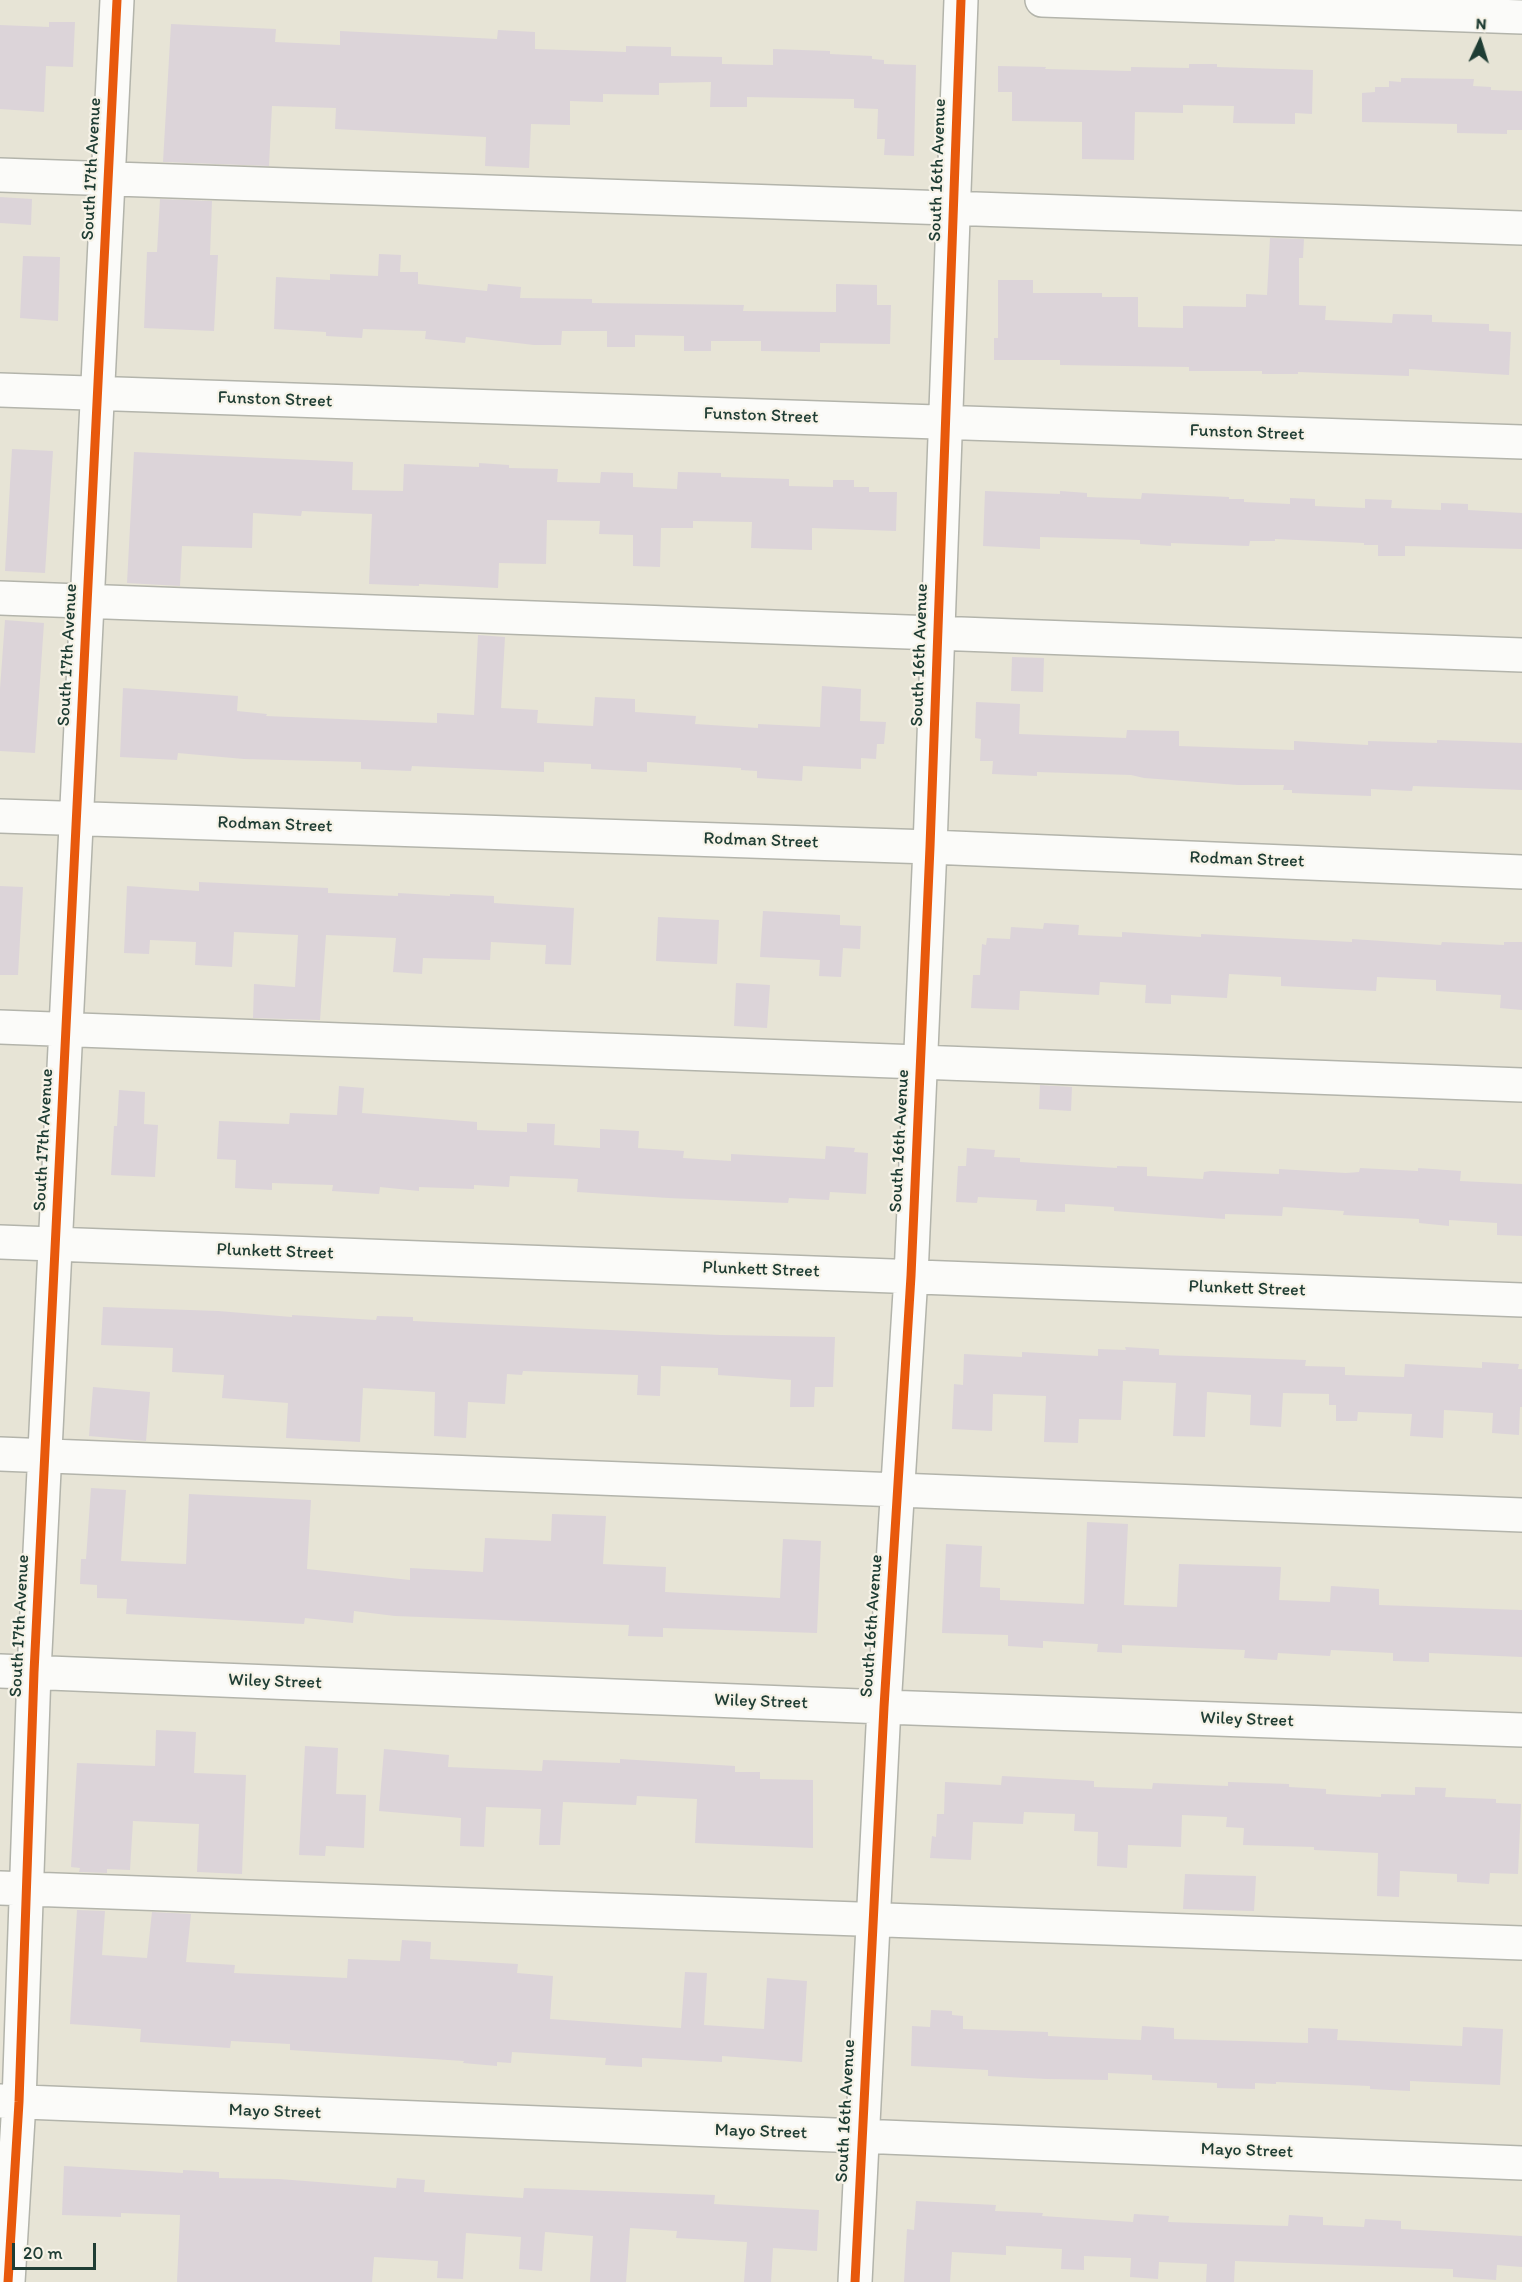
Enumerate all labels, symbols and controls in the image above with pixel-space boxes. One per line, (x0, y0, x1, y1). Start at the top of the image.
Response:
north arrow (1450, 12, 1510, 72)
text: N (1475, 14, 1487, 33)
street label: South 17th Avenue (77, 97, 107, 241)
street label: South 16th Avenue (925, 98, 951, 242)
street label: Funston Street (217, 387, 333, 413)
street label: Funston Street (703, 403, 819, 429)
street label: Funston Street (1189, 420, 1305, 446)
street label: South 17th Avenue (53, 583, 83, 727)
street label: South 16th Avenue (907, 583, 933, 727)
street label: Rodman Street (217, 812, 333, 838)
street label: Rodman Street (703, 828, 819, 854)
street label: Rodman Street (1189, 847, 1305, 873)
street label: South 17th Avenue (29, 1068, 59, 1212)
street label: South 16th Avenue (885, 1069, 915, 1213)
street label: Plunkett Street (216, 1239, 334, 1265)
street label: Plunkett Street (702, 1257, 820, 1283)
street label: Plunkett Street (1188, 1276, 1306, 1302)
street label: South 17th Avenue (5, 1554, 35, 1698)
street label: South 16th Avenue (856, 1554, 888, 1698)
street label: Wiley Street (228, 1670, 322, 1694)
street label: Wiley Street (714, 1690, 808, 1714)
street label: Wiley Street (1200, 1708, 1294, 1732)
street label: South 16th Avenue (831, 2039, 861, 2183)
street label: Mayo Street (228, 2100, 322, 2124)
street label: Mayo Street (714, 2120, 808, 2144)
street label: Mayo Street (1200, 2139, 1294, 2163)
scale bar (15, 2231, 99, 2269)
text: 20 m (23, 2242, 63, 2264)

